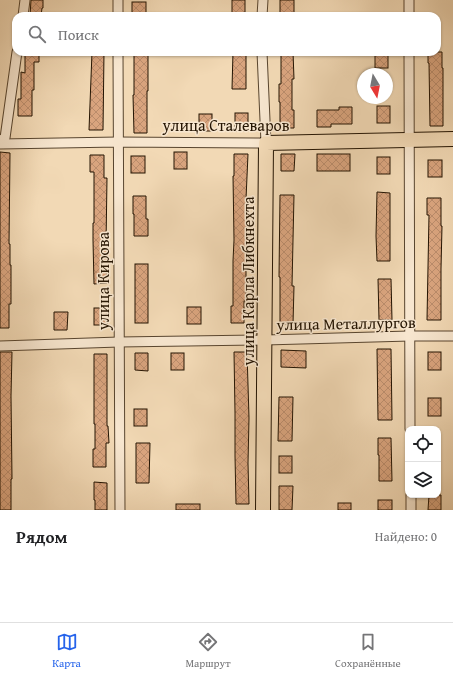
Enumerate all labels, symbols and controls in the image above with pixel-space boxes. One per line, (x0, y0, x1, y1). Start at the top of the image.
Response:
search box (12, 12, 441, 56)
icon: search (26, 23, 48, 45)
text: Поиск (58, 24, 99, 45)
north arrow (357, 68, 393, 104)
street label: улица Сталеваров (161, 113, 290, 137)
street label: улица Карла Либкнехта (236, 196, 260, 367)
street label: улица Кирова (91, 231, 115, 331)
street label: улица Металлургов (275, 310, 416, 336)
map controls (405, 426, 441, 498)
button: locate (405, 426, 441, 462)
button: layers (405, 462, 441, 498)
text: Рядом (16, 524, 67, 549)
text: Найдено: 0 (375, 527, 437, 546)
tab: Карта (52, 631, 81, 671)
tab: Маршрут (185, 631, 230, 671)
tab: Сохранённые (335, 631, 401, 671)

